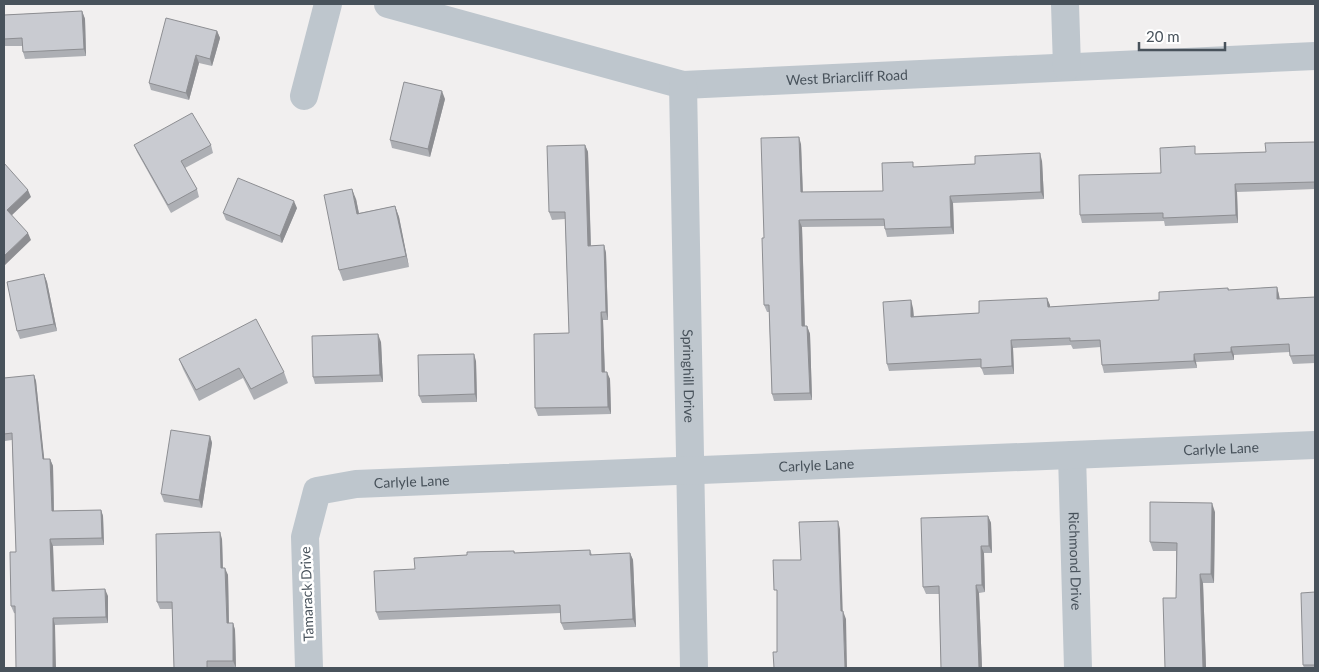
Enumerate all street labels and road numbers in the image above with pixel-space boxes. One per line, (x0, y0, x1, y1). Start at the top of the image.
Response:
street label: West Briarcliff Road (786, 66, 908, 88)
street label: Springhill Drive (680, 329, 698, 423)
street label: Carlyle Lane (1183, 438, 1259, 458)
street label: Carlyle Lane (778, 455, 855, 475)
street label: Carlyle Lane (374, 471, 450, 491)
street label: Richmond Drive (1066, 511, 1085, 611)
street label: Tamarack Drive (296, 546, 317, 642)

